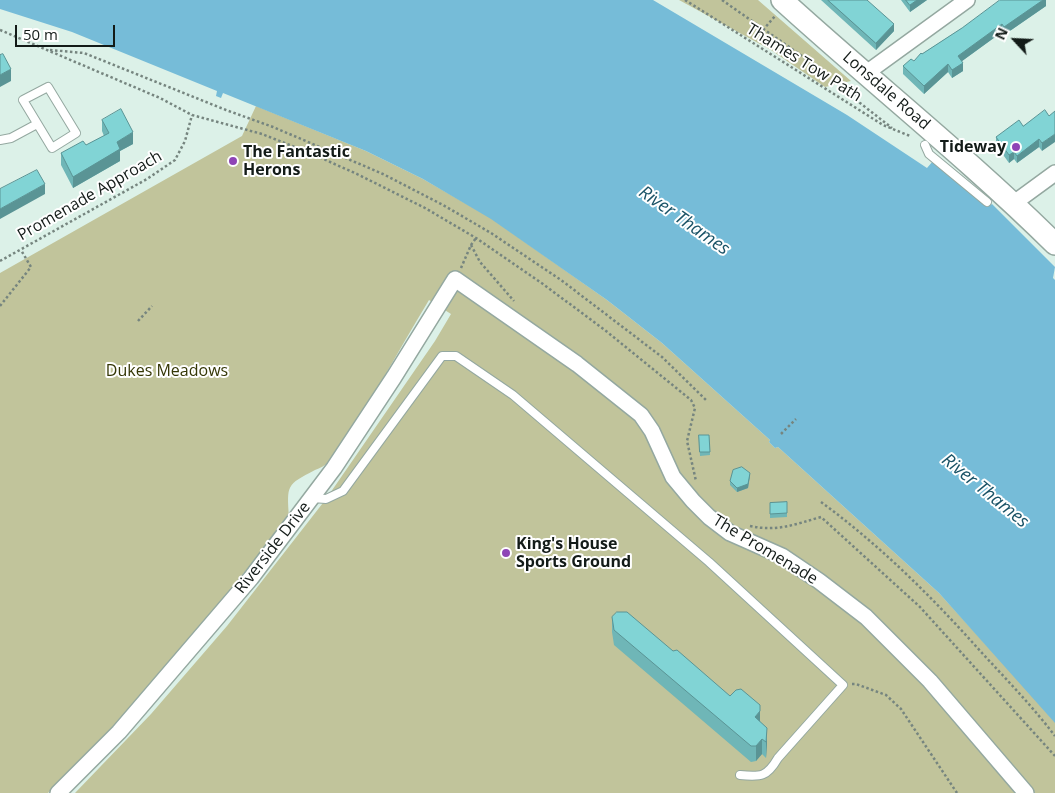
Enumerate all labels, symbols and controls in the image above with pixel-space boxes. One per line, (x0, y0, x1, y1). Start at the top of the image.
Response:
scale bar (18, 15, 118, 47)
north arrow (990, 15, 1040, 65)
street label: Thames Tow Path (743, 20, 865, 106)
text: 50 m (23, 24, 58, 44)
text: N (990, 24, 1012, 43)
street label: Lonsdale Road (838, 48, 934, 134)
place label: Tideway (940, 137, 1006, 157)
marker: Tideway (1010, 141, 1022, 153)
place label: The Fantastic Herons (243, 142, 350, 180)
street label: Promenade Approach (14, 147, 166, 245)
marker: The Fantastic Herons (227, 155, 239, 167)
water label: River Thames (634, 182, 734, 260)
park label: Dukes Meadows (106, 361, 228, 381)
water label: River Thames (937, 449, 1033, 533)
street label: Riverside Drive (231, 498, 315, 598)
street label: The Promenade (709, 511, 821, 589)
place label: King's House Sports Ground (516, 534, 631, 572)
marker: King's House Sports Ground (500, 547, 512, 559)

